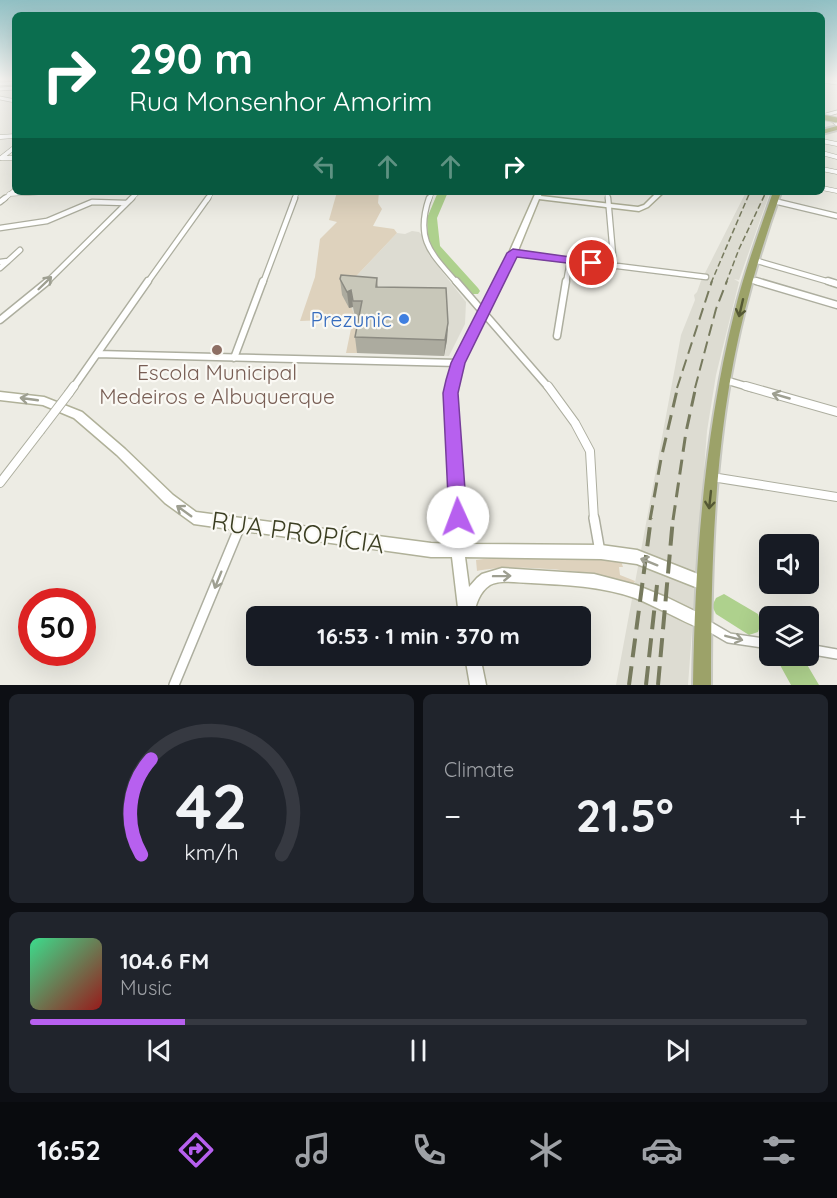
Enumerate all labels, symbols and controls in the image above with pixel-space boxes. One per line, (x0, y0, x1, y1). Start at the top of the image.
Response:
text: 290 m (129, 32, 253, 85)
icon: right (30, 36, 108, 114)
text: Rua Monsenhor Amorim (129, 84, 432, 118)
icon: left (308, 150, 341, 183)
icon: ahead (371, 150, 404, 183)
icon: ahead (434, 150, 467, 183)
icon: right (497, 150, 530, 183)
pin (566, 237, 617, 288)
icon: arrive (575, 246, 608, 279)
one-way arrow (38, 276, 53, 290)
one-way arrow (735, 298, 746, 317)
place label: Prezunic (310, 306, 392, 332)
marker: Prezunic (397, 312, 411, 326)
marker: Escola Municipal Medeiros e Albuquerque (210, 343, 224, 357)
place label: Escola Municipal Medeiros e Albuquerque (99, 359, 335, 409)
one-way arrow (772, 390, 791, 401)
one-way arrow (20, 394, 40, 405)
position arrow (426, 485, 490, 549)
one-way arrow (704, 490, 715, 510)
street label: RUA PROPÍCIA (209, 504, 387, 560)
one-way arrow (177, 505, 193, 517)
map controls (759, 534, 819, 666)
button: sound (759, 534, 819, 594)
one-way arrow (640, 556, 659, 567)
one-way arrow (212, 570, 223, 589)
one-way arrow (491, 570, 511, 582)
speed limit sign: 50 (18, 588, 96, 666)
button: layers (759, 606, 819, 666)
text: 16:53 · 1 min · 370 m (317, 622, 520, 650)
one-way arrow (724, 632, 743, 644)
text: Climate (444, 757, 514, 782)
text: 42 (175, 767, 248, 845)
text: 21.5° (576, 787, 674, 843)
text: − (444, 795, 461, 836)
text: + (788, 795, 807, 836)
text: km/h (184, 840, 239, 866)
text: 104.6 FM (120, 947, 209, 975)
text: Music (120, 975, 172, 1000)
icon: previous (143, 1034, 176, 1067)
icon: pause (402, 1034, 435, 1067)
icon: next (661, 1034, 694, 1067)
icon: directions (175, 1129, 217, 1171)
icon: music (292, 1129, 334, 1171)
icon: phone (408, 1129, 450, 1171)
icon: climate (525, 1129, 567, 1171)
icon: car (641, 1129, 683, 1171)
icon: filters (758, 1129, 800, 1171)
text: 16:52 (37, 1133, 101, 1167)

